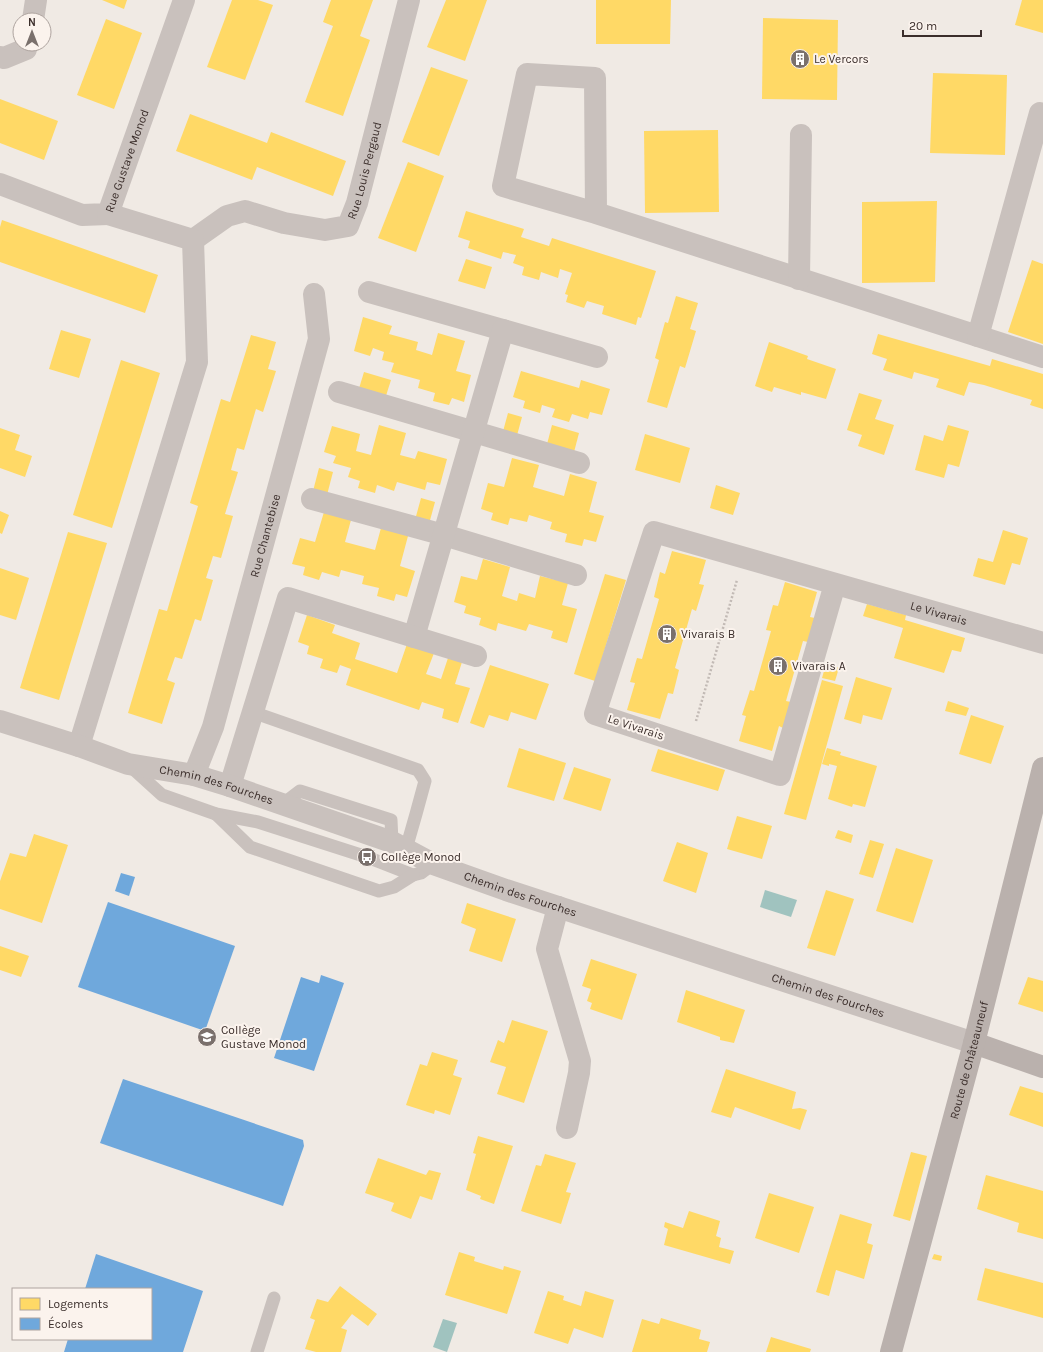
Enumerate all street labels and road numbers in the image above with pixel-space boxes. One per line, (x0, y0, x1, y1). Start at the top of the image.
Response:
street label: Rue Gustave Monod (102, 107, 152, 215)
street label: Rue Louis Pergaud (344, 120, 385, 221)
street label: Rue Chantebise (247, 492, 283, 579)
street label: Le Vivarais (909, 598, 969, 628)
street label: Le Vivarais (606, 711, 666, 743)
street label: Chemin des Fourches (158, 762, 275, 807)
street label: Chemin des Fourches (462, 869, 579, 920)
street label: Chemin des Fourches (770, 970, 887, 1020)
street label: Route de Châteauneuf (947, 999, 991, 1121)

